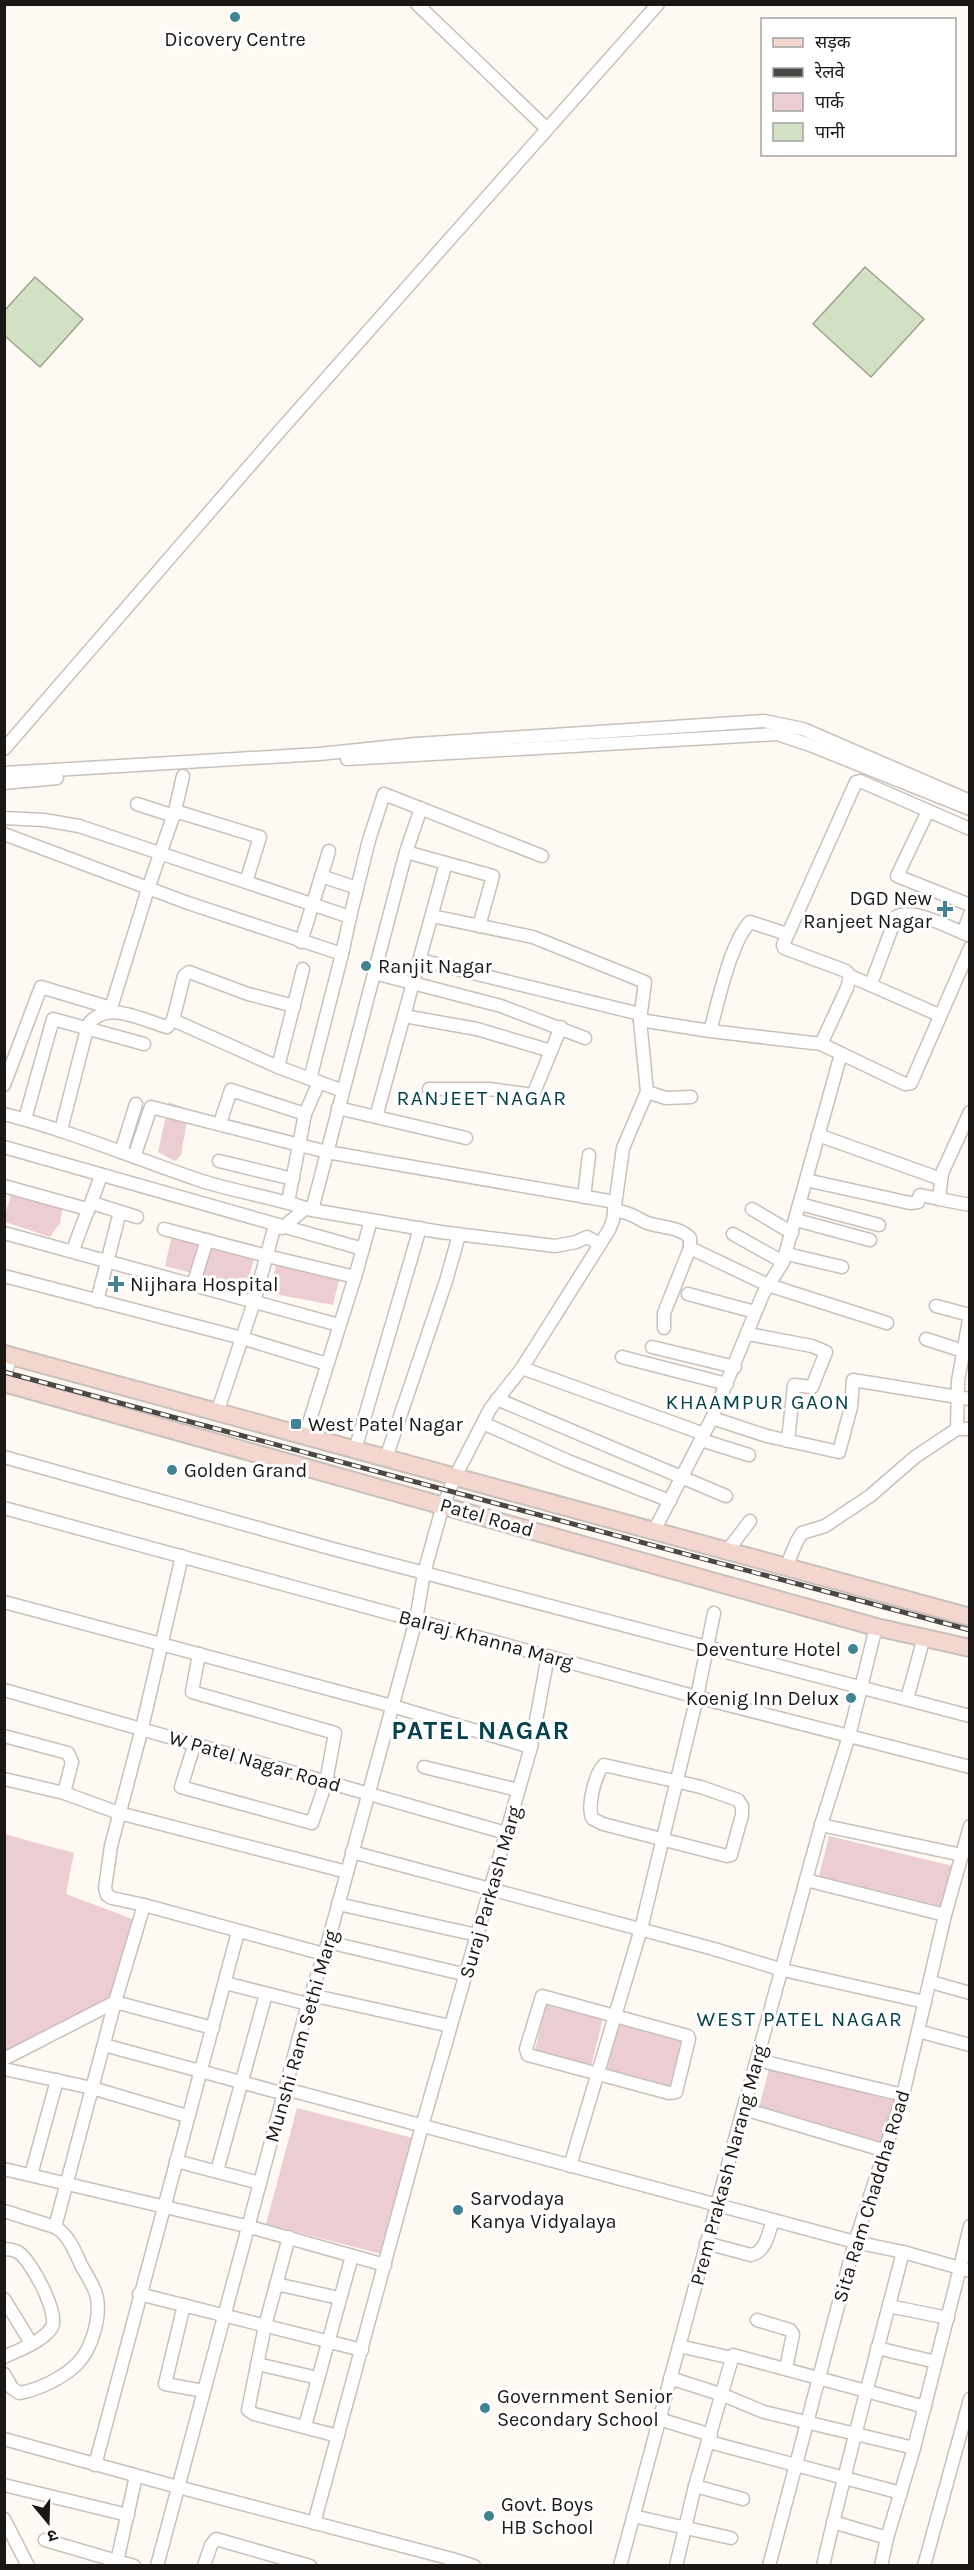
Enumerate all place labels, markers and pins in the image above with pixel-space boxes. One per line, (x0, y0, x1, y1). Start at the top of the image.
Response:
marker: Dicovery Centre (228, 10, 242, 24)
place label: Dicovery Centre (164, 28, 306, 51)
place label: DGD New Ranjeet Nagar (803, 887, 933, 933)
marker: DGD New Ranjeet Nagar (936, 900, 954, 918)
place label: Ranjit Nagar (378, 955, 493, 978)
marker: Ranjit Nagar (359, 959, 373, 973)
place label: Nijhara Hospital (130, 1273, 279, 1296)
marker: Nijhara Hospital (107, 1275, 125, 1293)
place label: West Patel Nagar (308, 1413, 463, 1436)
marker: West Patel Nagar (289, 1417, 303, 1431)
place label: Golden Grand (184, 1459, 307, 1482)
marker: Golden Grand (165, 1463, 179, 1477)
place label: Deventure Hotel (696, 1638, 841, 1661)
marker: Deventure Hotel (846, 1642, 860, 1656)
place label: Koenig Inn Delux (686, 1687, 839, 1710)
marker: Koenig Inn Delux (844, 1691, 858, 1705)
place label: Sarvodaya Kanya Vidyalaya (470, 2187, 617, 2233)
marker: Sarvodaya Kanya Vidyalaya (451, 2203, 465, 2217)
place label: Government Senior Secondary School (497, 2385, 673, 2431)
marker: Government Senior Secondary School (478, 2401, 492, 2415)
place label: Govt. Boys HB School (501, 2493, 594, 2539)
marker: Govt. Boys HB School (482, 2509, 496, 2523)

